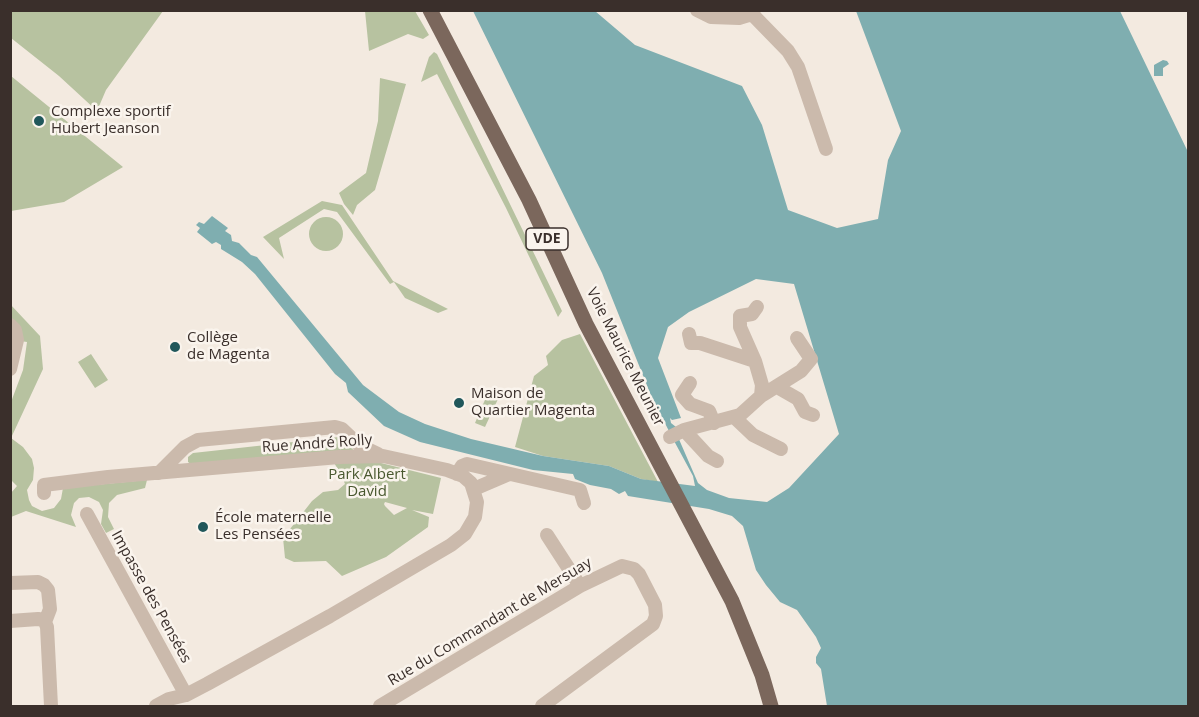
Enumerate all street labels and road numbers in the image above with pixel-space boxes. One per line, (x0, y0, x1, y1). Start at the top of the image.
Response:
road number: VDE (526, 228, 568, 250)
street label: Voie Maurice Meunier (582, 285, 668, 429)
street label: Rue André Rolly (261, 431, 373, 457)
street label: Impasse des Pensées (107, 528, 195, 666)
street label: Rue du Commandant de Mersuay (385, 554, 595, 690)

